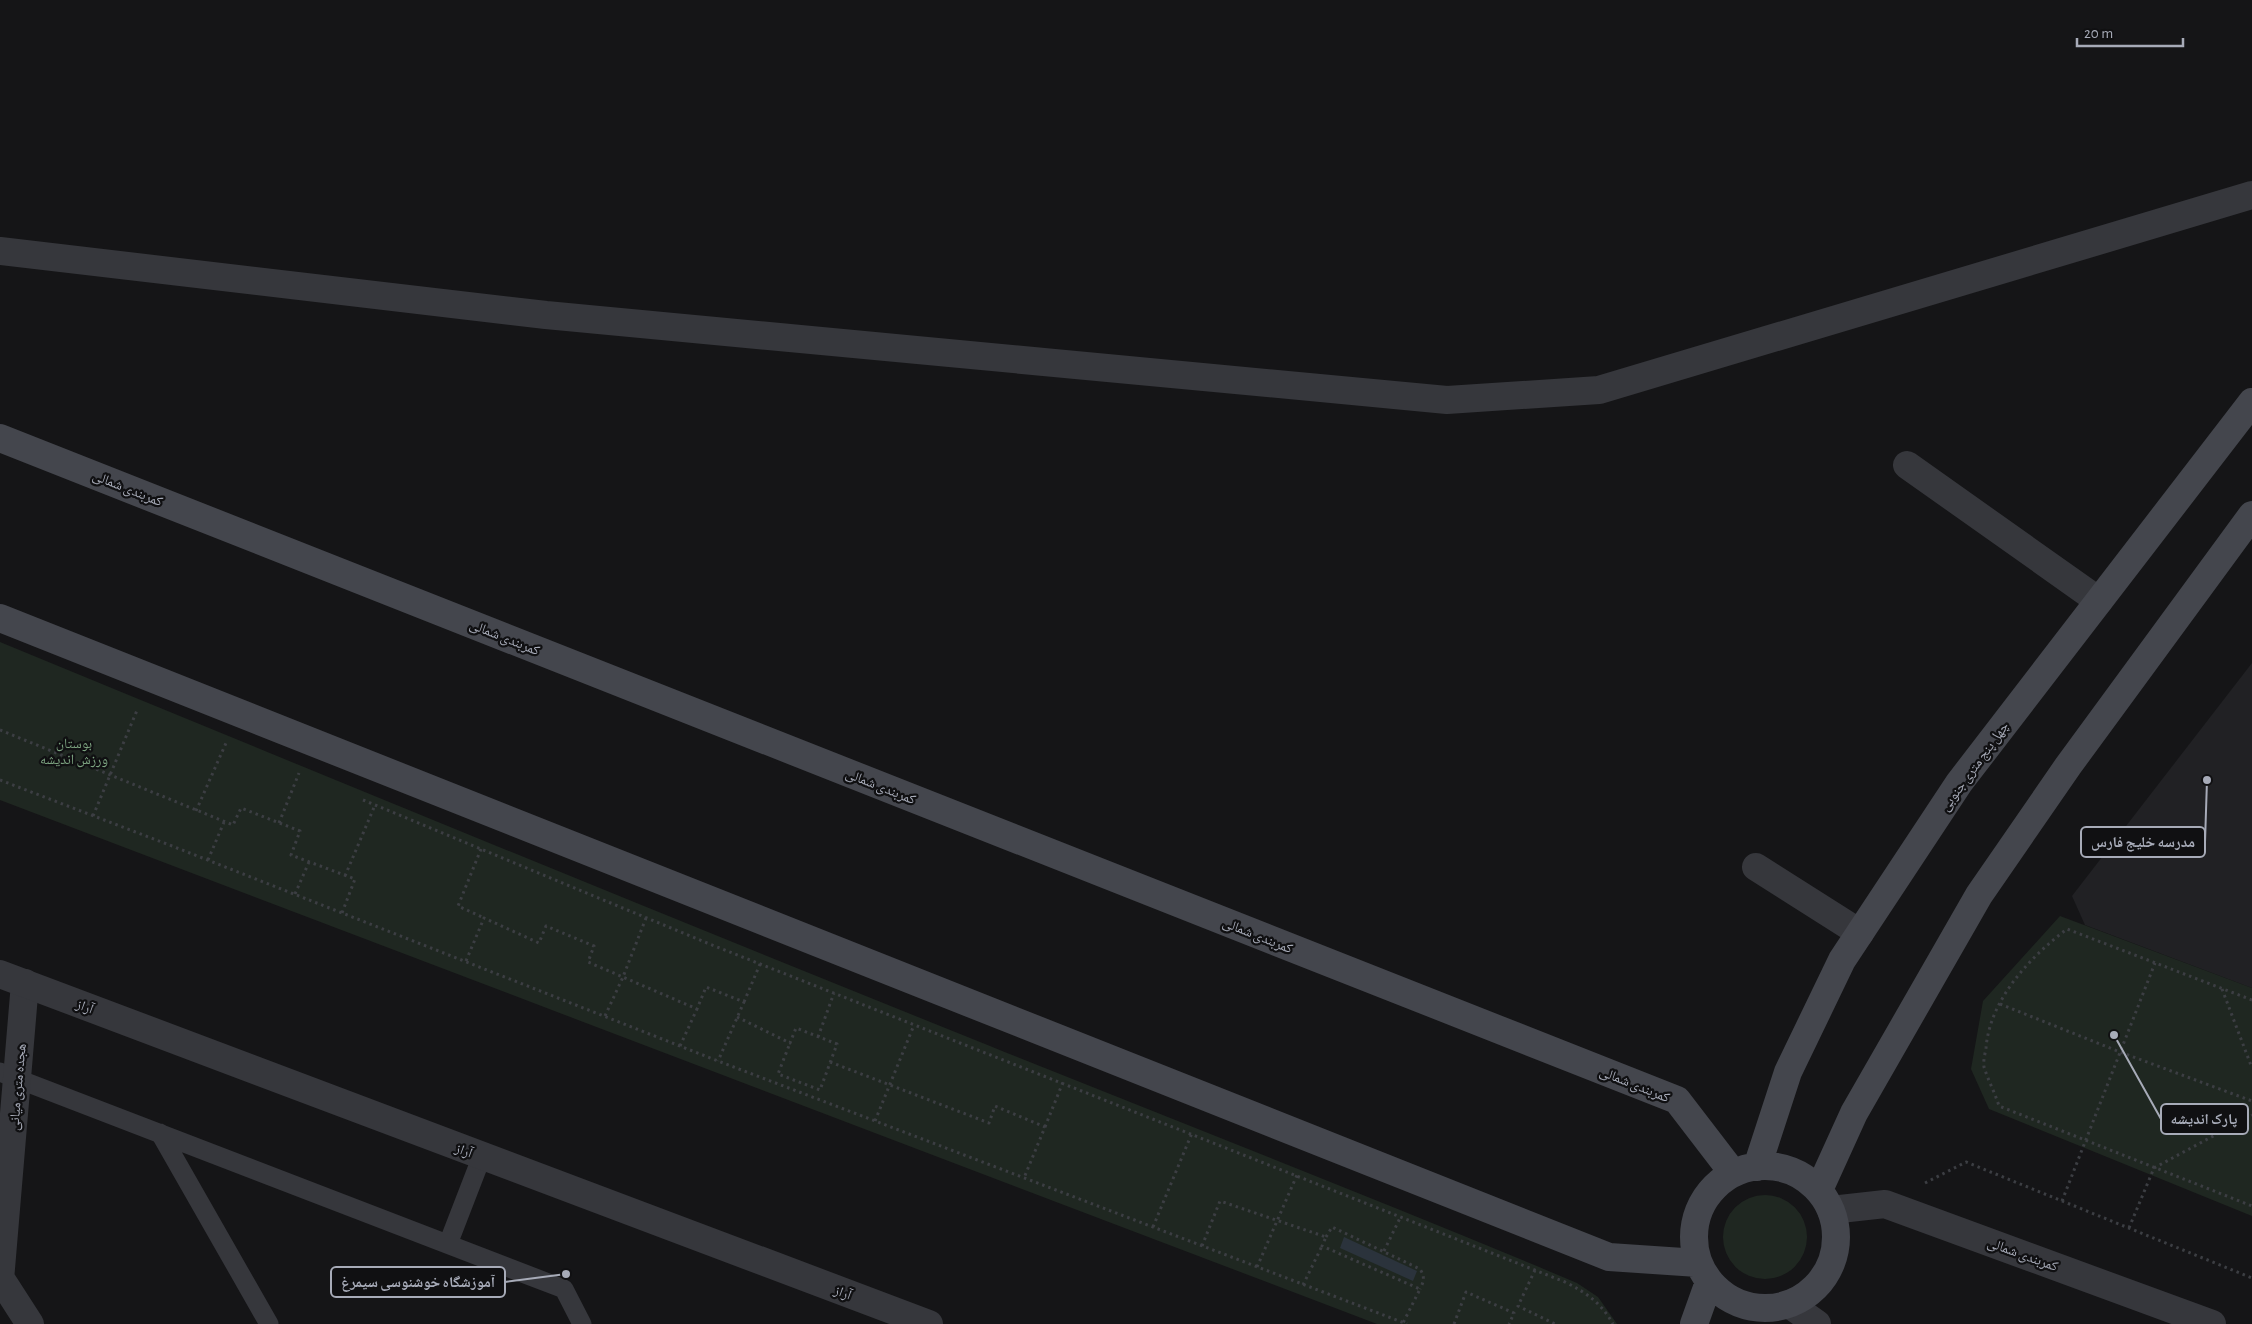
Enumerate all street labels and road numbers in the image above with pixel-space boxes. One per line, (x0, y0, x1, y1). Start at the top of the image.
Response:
street label: کمربندی شمالی (90, 469, 165, 510)
street label: کمربندی شمالی (467, 618, 542, 659)
street label: چهل پنج متری جنوبی (1938, 719, 2013, 815)
street label: کمربندی شمالی (843, 767, 918, 808)
street label: کمربندی شمالی (1220, 916, 1295, 957)
street label: آراز (73, 996, 96, 1018)
street label: هجده متری میانی (7, 1043, 30, 1131)
street label: کمربندی شمالی (1597, 1065, 1672, 1106)
street label: آراز (452, 1140, 475, 1162)
street label: کمربندی شمالی (1985, 1236, 2060, 1275)
street label: آراز (831, 1282, 854, 1304)

